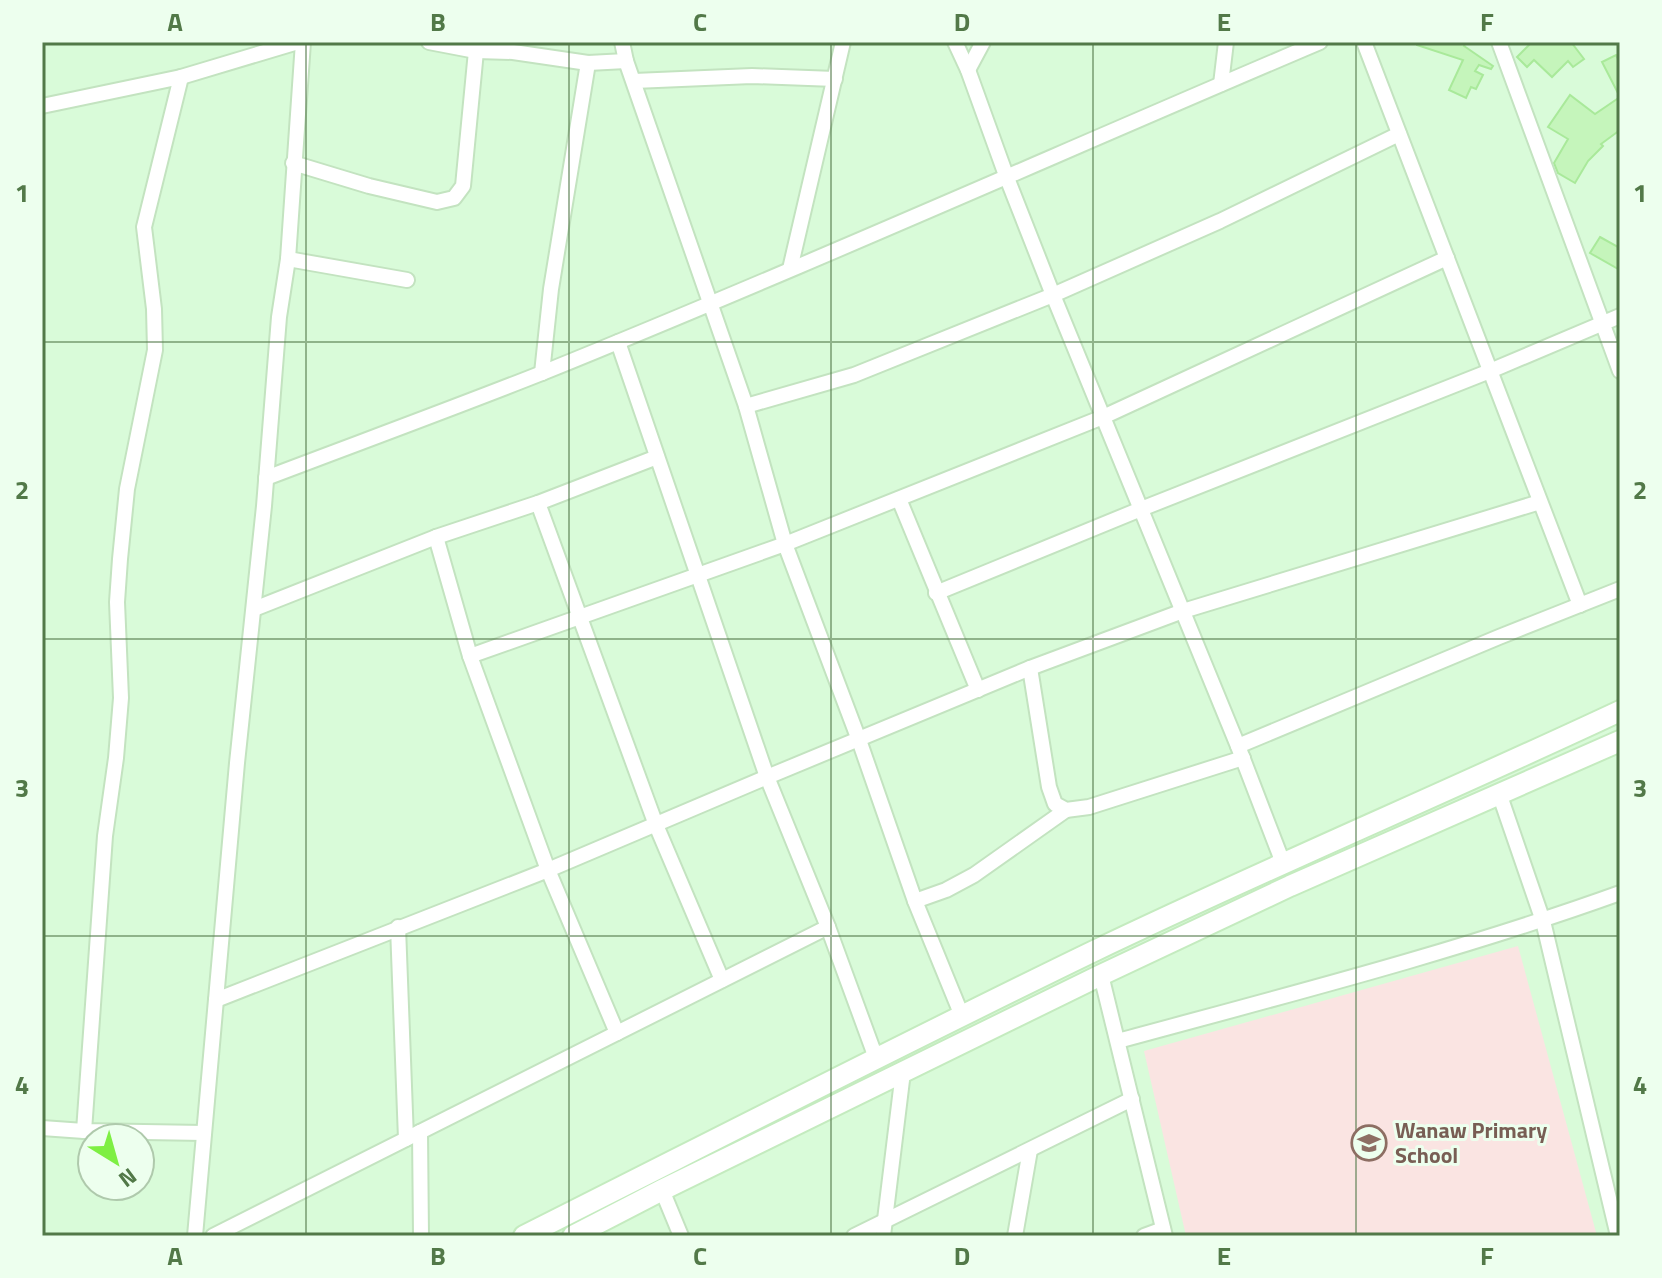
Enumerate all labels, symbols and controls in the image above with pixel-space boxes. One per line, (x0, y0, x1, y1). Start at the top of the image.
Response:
text: A (167, 2, 183, 41)
text: B (430, 2, 446, 41)
text: C (693, 2, 707, 41)
text: D (954, 2, 970, 41)
text: E (1217, 2, 1231, 41)
text: F (1480, 2, 1494, 41)
text: 1 (15, 173, 29, 212)
text: 1 (1633, 173, 1647, 212)
text: 2 (15, 470, 29, 509)
text: 2 (1633, 470, 1647, 509)
text: 3 (15, 768, 29, 807)
text: 3 (1633, 768, 1647, 807)
text: 4 (15, 1065, 29, 1104)
text: 4 (1633, 1065, 1647, 1104)
place label: Wanaw Primary School (1395, 1113, 1547, 1172)
north arrow (76, 1122, 156, 1202)
school or university icon: Wanaw Primary School (1350, 1124, 1388, 1162)
text: N (112, 1160, 144, 1196)
text: A (167, 1236, 183, 1275)
text: B (430, 1236, 446, 1275)
text: C (693, 1236, 707, 1275)
text: D (954, 1236, 970, 1275)
text: E (1217, 1236, 1231, 1275)
text: F (1480, 1236, 1494, 1275)

